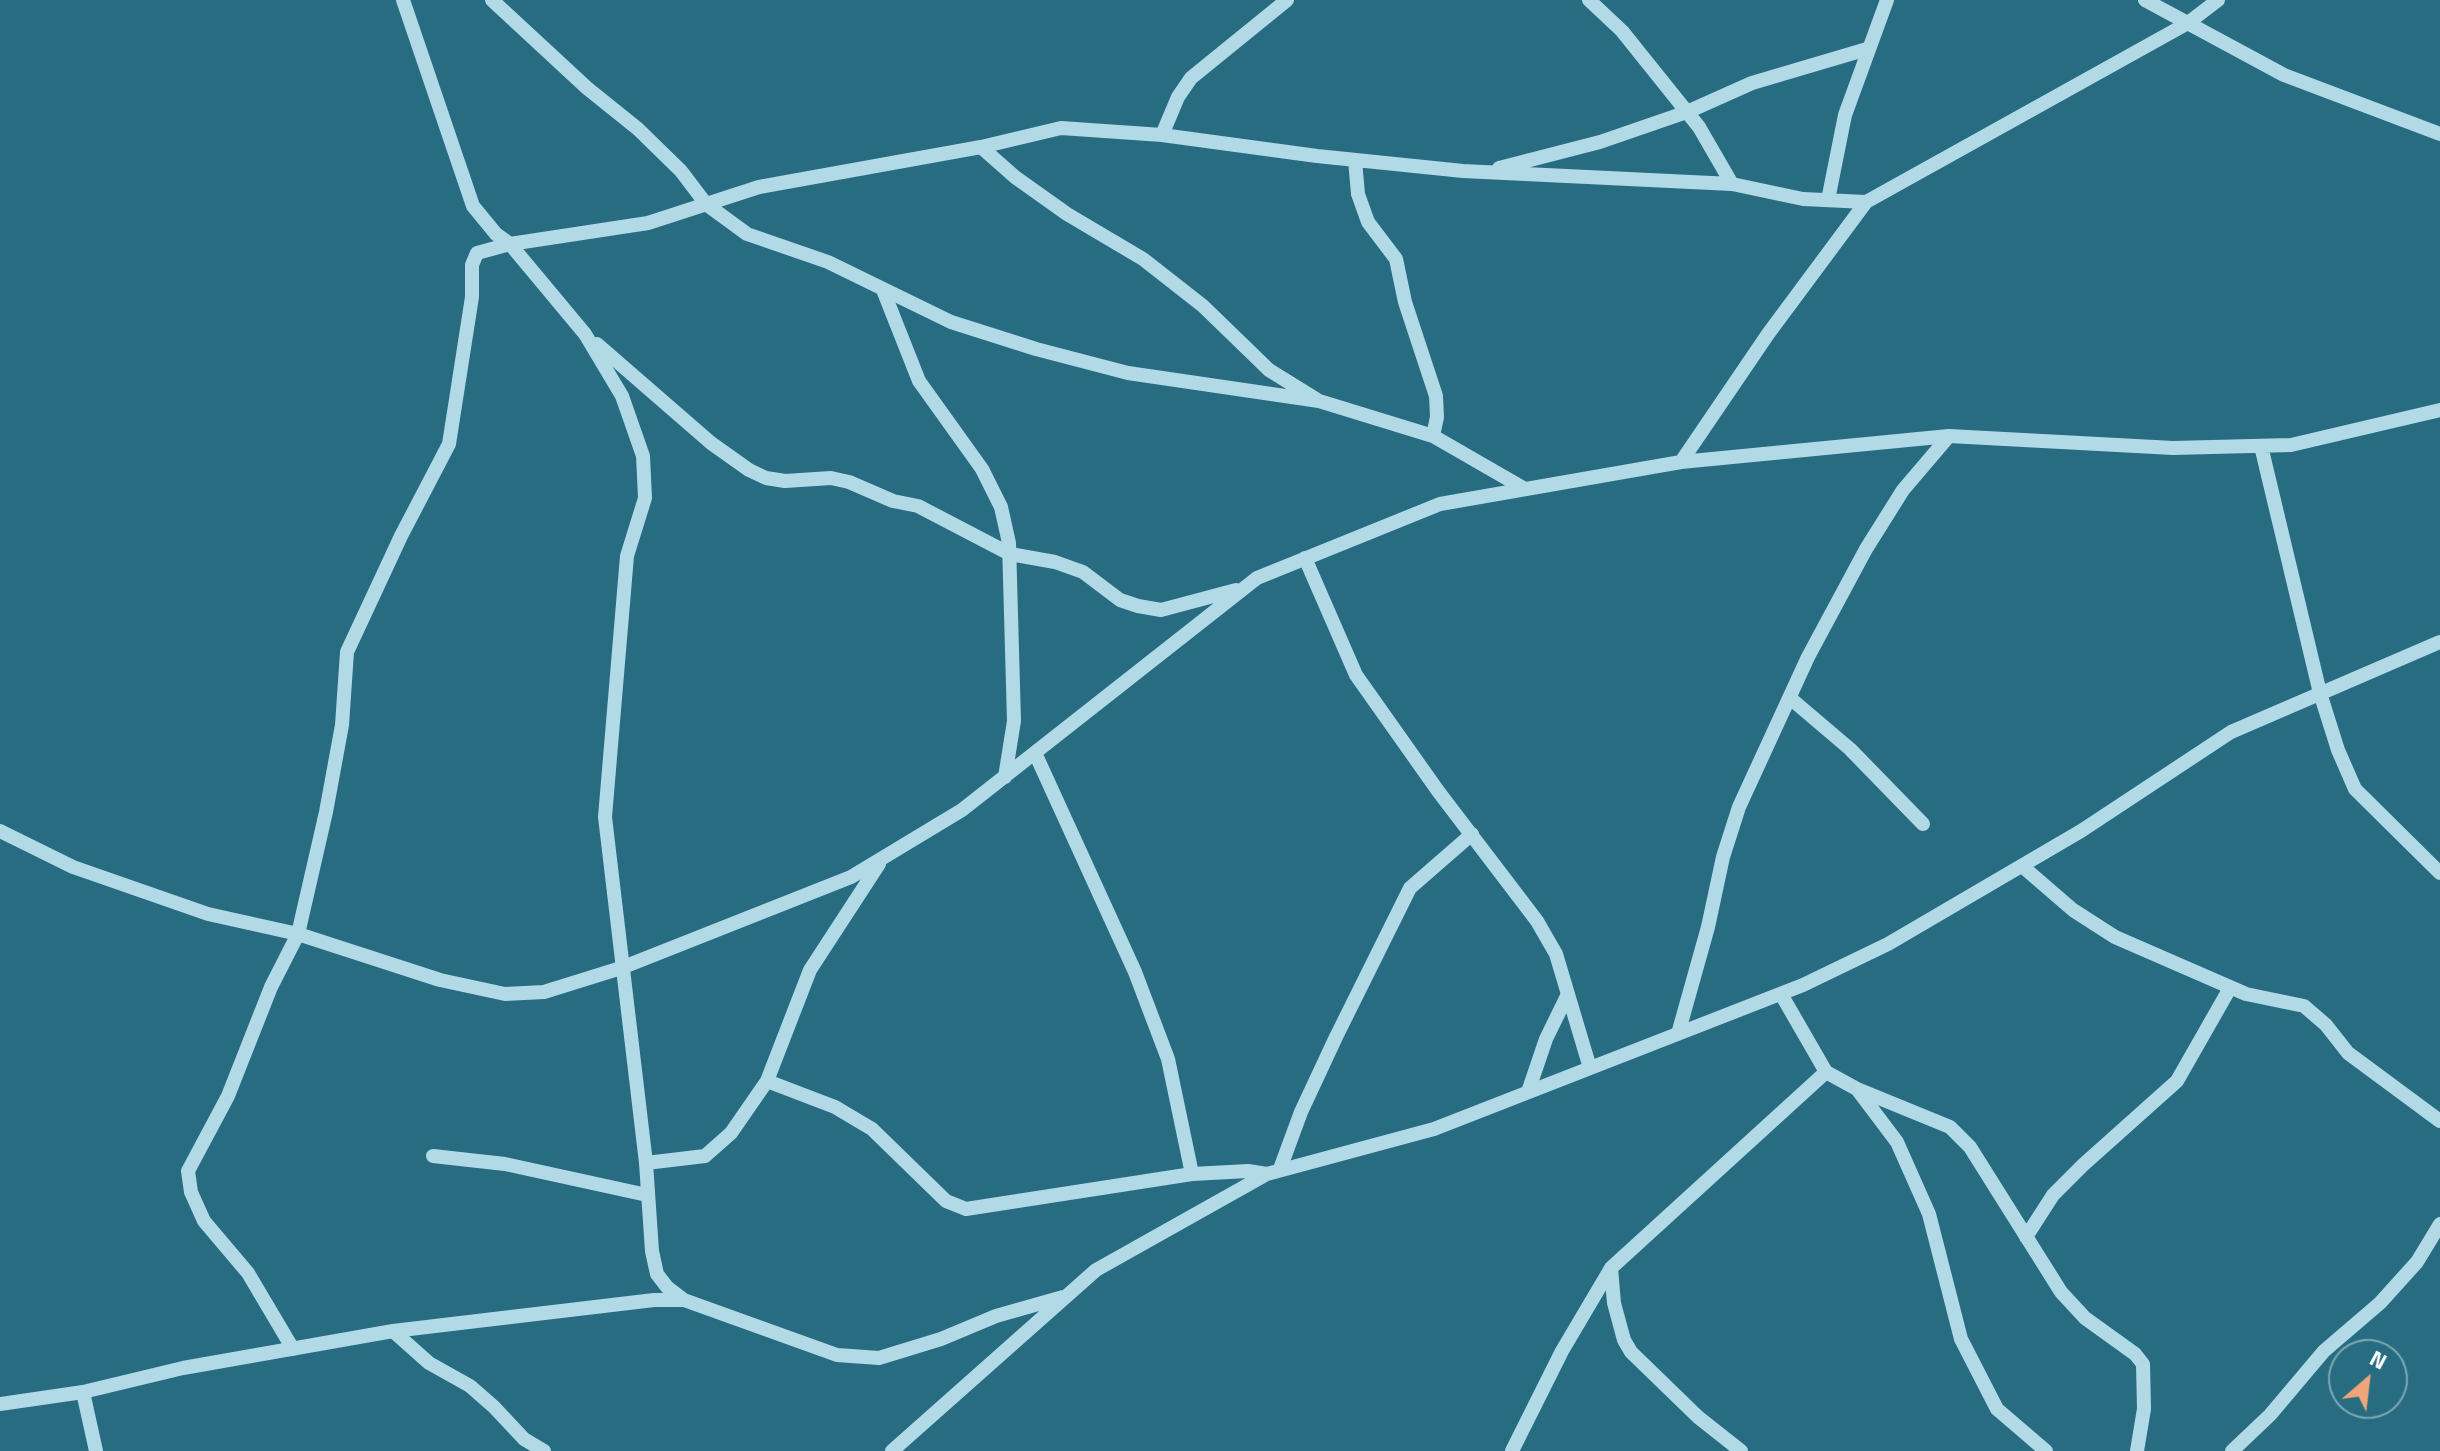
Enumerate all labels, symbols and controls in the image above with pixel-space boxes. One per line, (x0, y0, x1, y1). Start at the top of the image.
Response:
north arrow (2328, 1339, 2408, 1419)
text: N (2364, 1341, 2393, 1378)

